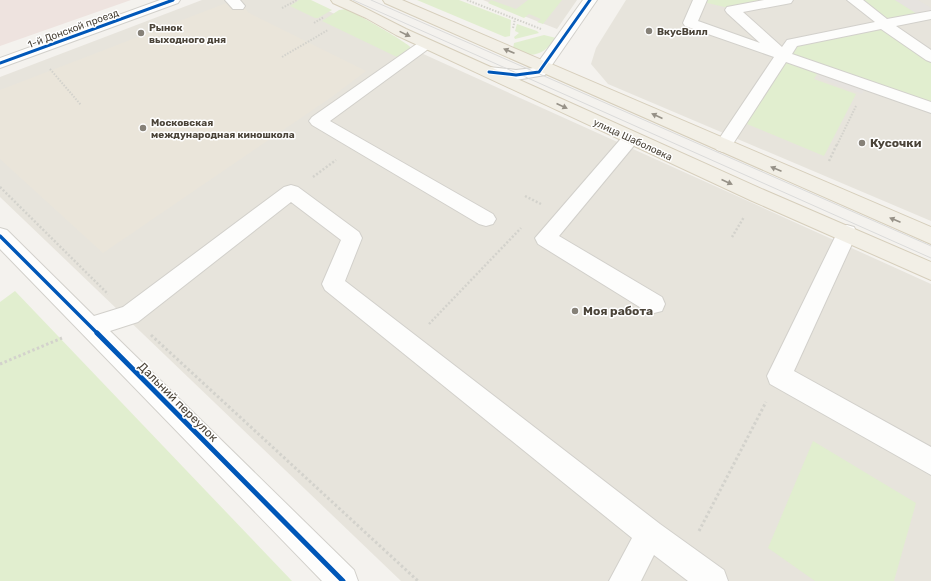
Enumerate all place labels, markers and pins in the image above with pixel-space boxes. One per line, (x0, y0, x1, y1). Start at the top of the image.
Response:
place label: Рынок выходного дня (149, 22, 226, 46)
marker: ВкусВилл (644, 26, 654, 36)
place label: ВкусВилл (657, 26, 708, 38)
marker: Рынок выходного дня (136, 28, 146, 38)
place label: Московская международная киношкола (151, 117, 295, 141)
marker: Московская международная киношкола (138, 123, 148, 133)
place label: Кусочки (870, 136, 922, 150)
marker: Кусочки (857, 138, 867, 148)
place label: Моя работа (583, 304, 653, 318)
marker: Моя работа (570, 306, 580, 316)

